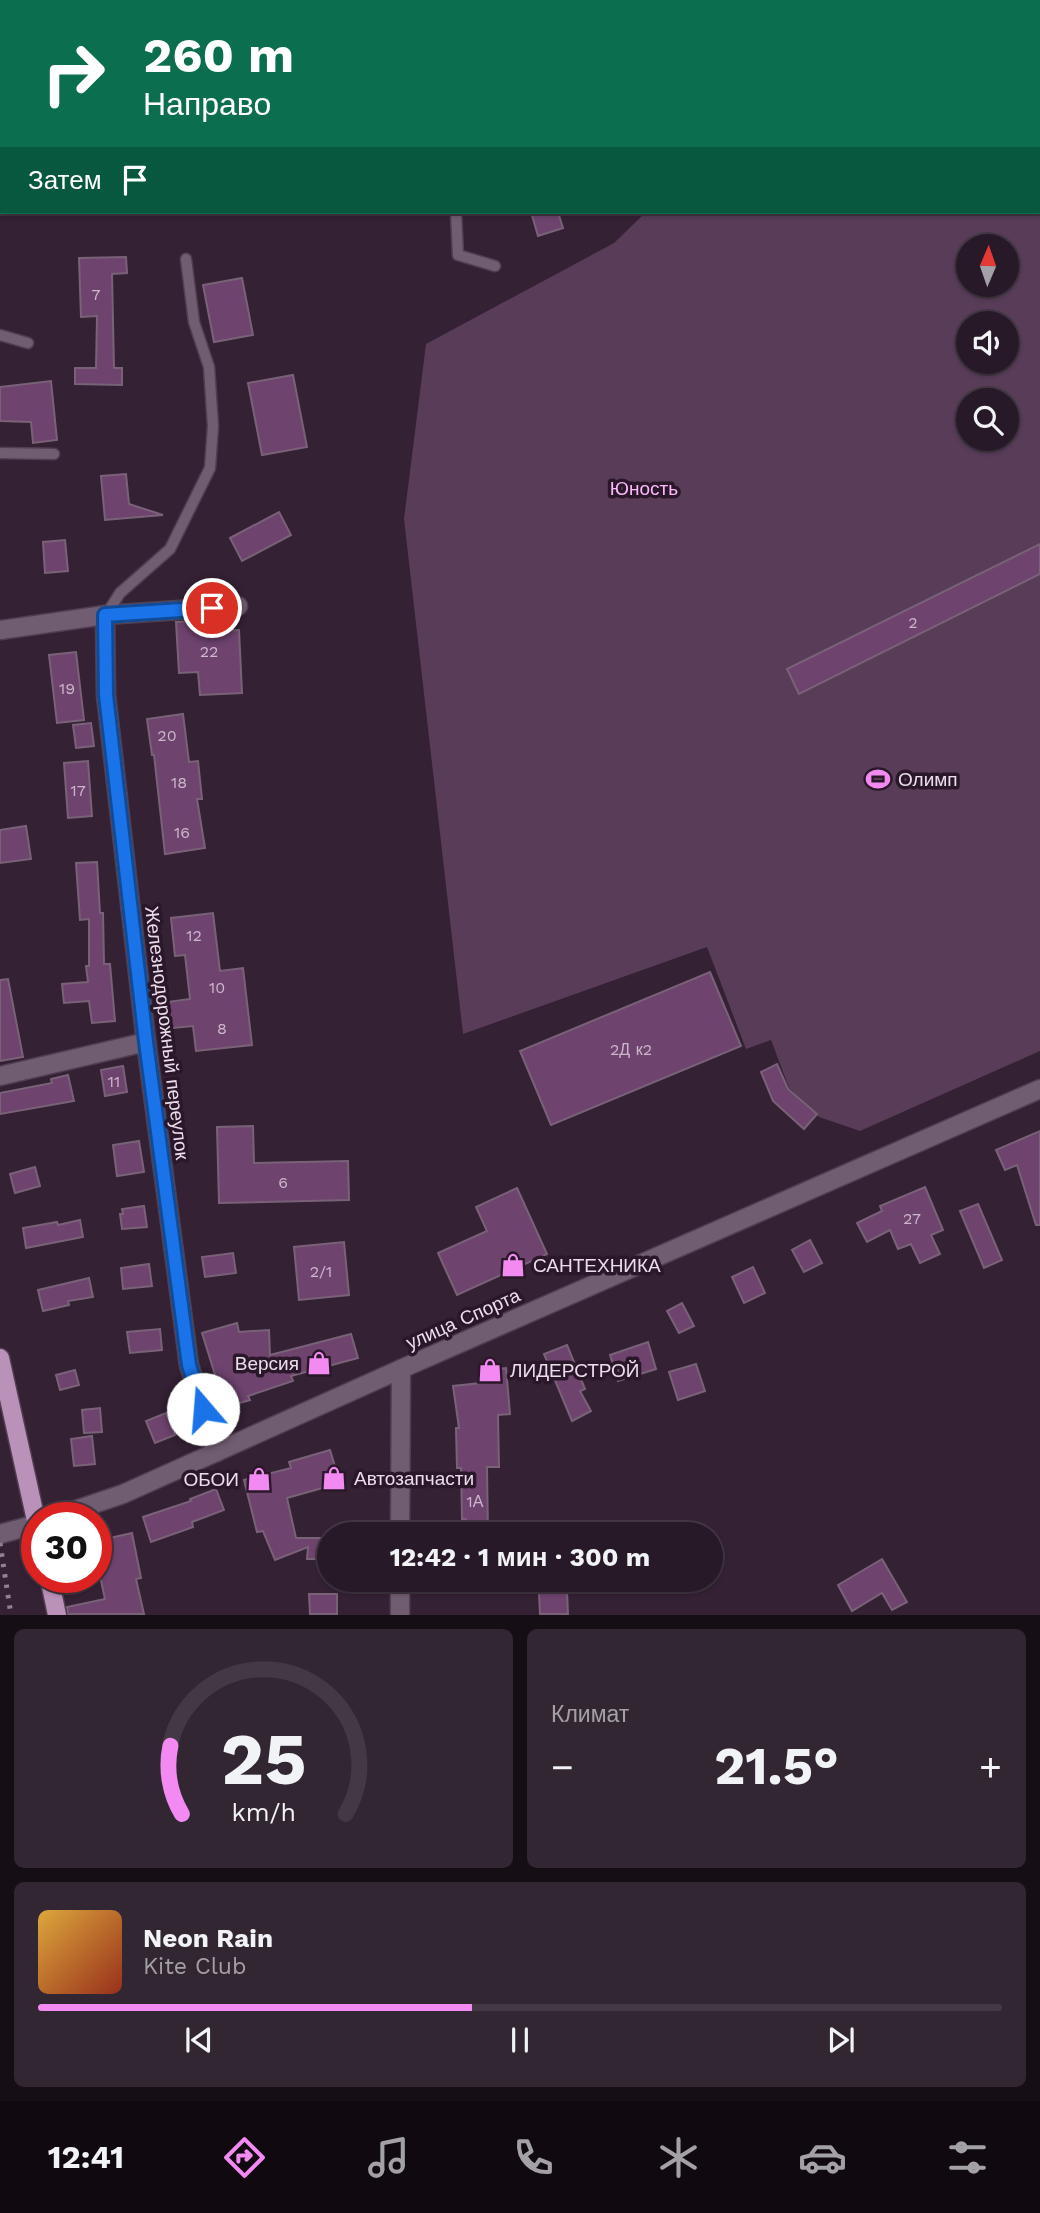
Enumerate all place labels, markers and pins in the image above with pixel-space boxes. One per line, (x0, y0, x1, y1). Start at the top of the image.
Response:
pin (182, 578, 242, 638)
sports icon: Олимп (864, 765, 892, 793)
place label: Олимп (898, 768, 958, 791)
shop icon: САНТЕХНИКА (499, 1251, 527, 1279)
place label: САНТЕХНИКА (533, 1254, 661, 1277)
shop icon: Версия (305, 1349, 333, 1377)
place label: Версия (235, 1352, 299, 1375)
shop icon: ЛИДЕРСТРОЙ (476, 1356, 504, 1384)
place label: ЛИДЕРСТРОЙ (510, 1359, 640, 1382)
shop icon: Автозапчасти (320, 1464, 348, 1492)
shop icon: ОБОИ (245, 1465, 273, 1493)
place label: Автозапчасти (354, 1467, 474, 1490)
place label: ОБОИ (184, 1468, 239, 1491)

